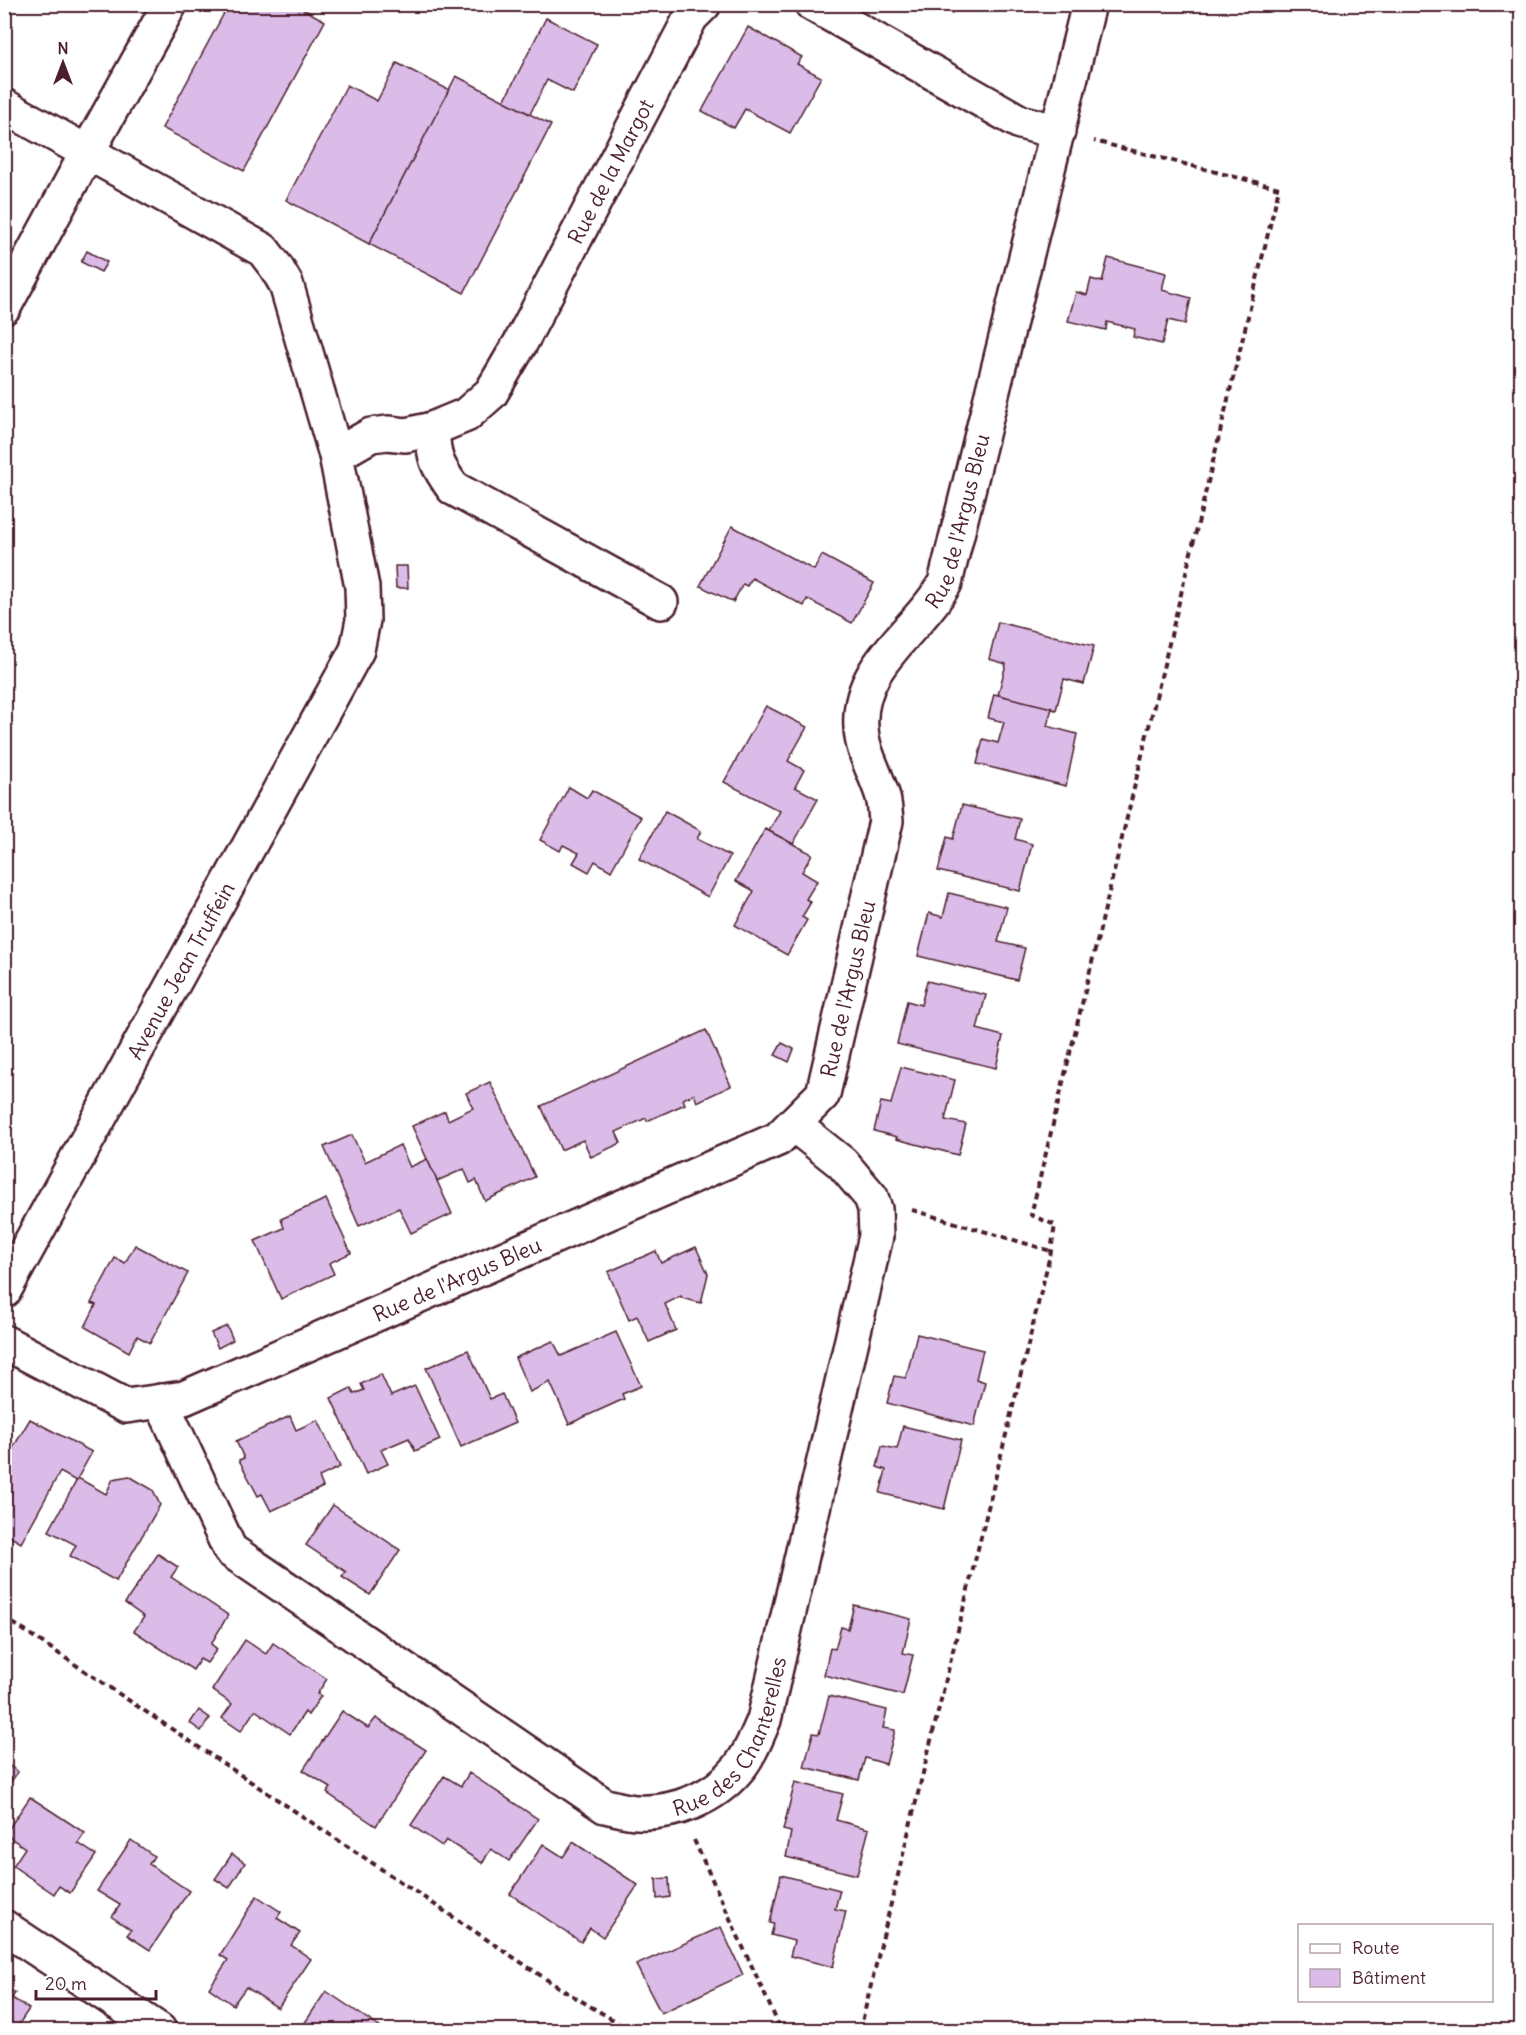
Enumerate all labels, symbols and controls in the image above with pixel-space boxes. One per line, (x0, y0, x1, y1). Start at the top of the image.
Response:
north arrow (33, 33, 93, 93)
text: N (57, 38, 69, 58)
street label: Rue de la Margot (561, 94, 659, 248)
street label: Rue de l'Argus Bleu (919, 431, 995, 614)
street label: Avenue Jean Truffein (121, 877, 240, 1064)
street label: Rue de l'Argus Bleu (814, 898, 881, 1080)
street label: Rue de l'Argus Bleu (369, 1231, 545, 1328)
street label: Rue des Chanterelles (669, 1654, 792, 1822)
legend (1298, 1924, 1493, 2002)
text: Route (1352, 1936, 1400, 1959)
scale bar (36, 1963, 156, 2001)
text: Bâtiment (1352, 1966, 1426, 1989)
text: 20 m (45, 1972, 87, 1995)

